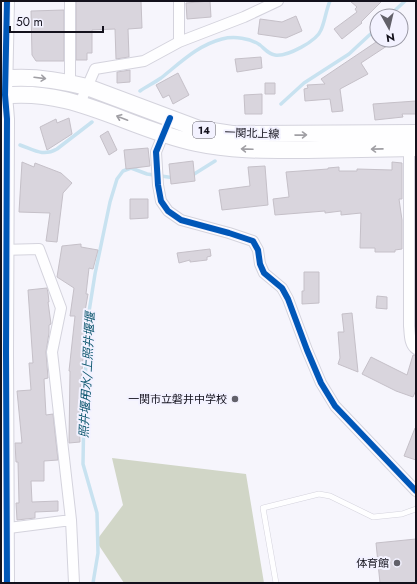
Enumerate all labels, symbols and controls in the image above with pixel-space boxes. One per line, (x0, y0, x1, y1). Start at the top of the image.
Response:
scale bar (10, 8, 103, 34)
north arrow (369, 8, 409, 48)
text: 50 m (16, 13, 43, 31)
text: N (385, 29, 396, 46)
one-way arrow (33, 75, 46, 82)
one-way arrow (116, 114, 128, 122)
road number: 14 (193, 122, 215, 138)
street label: 一関北上線 (224, 124, 280, 142)
one-way arrow (294, 131, 307, 139)
one-way arrow (371, 145, 384, 153)
one-way arrow (241, 146, 254, 153)
water label: 照井堰用水/上照井堰堰 (75, 310, 99, 438)
place label: 一関市立磐井中学校 (128, 391, 227, 407)
marker: 一関市立磐井中学校 (230, 394, 240, 404)
place label: 体育館 (356, 555, 389, 571)
marker: 体育館 (392, 558, 402, 568)

